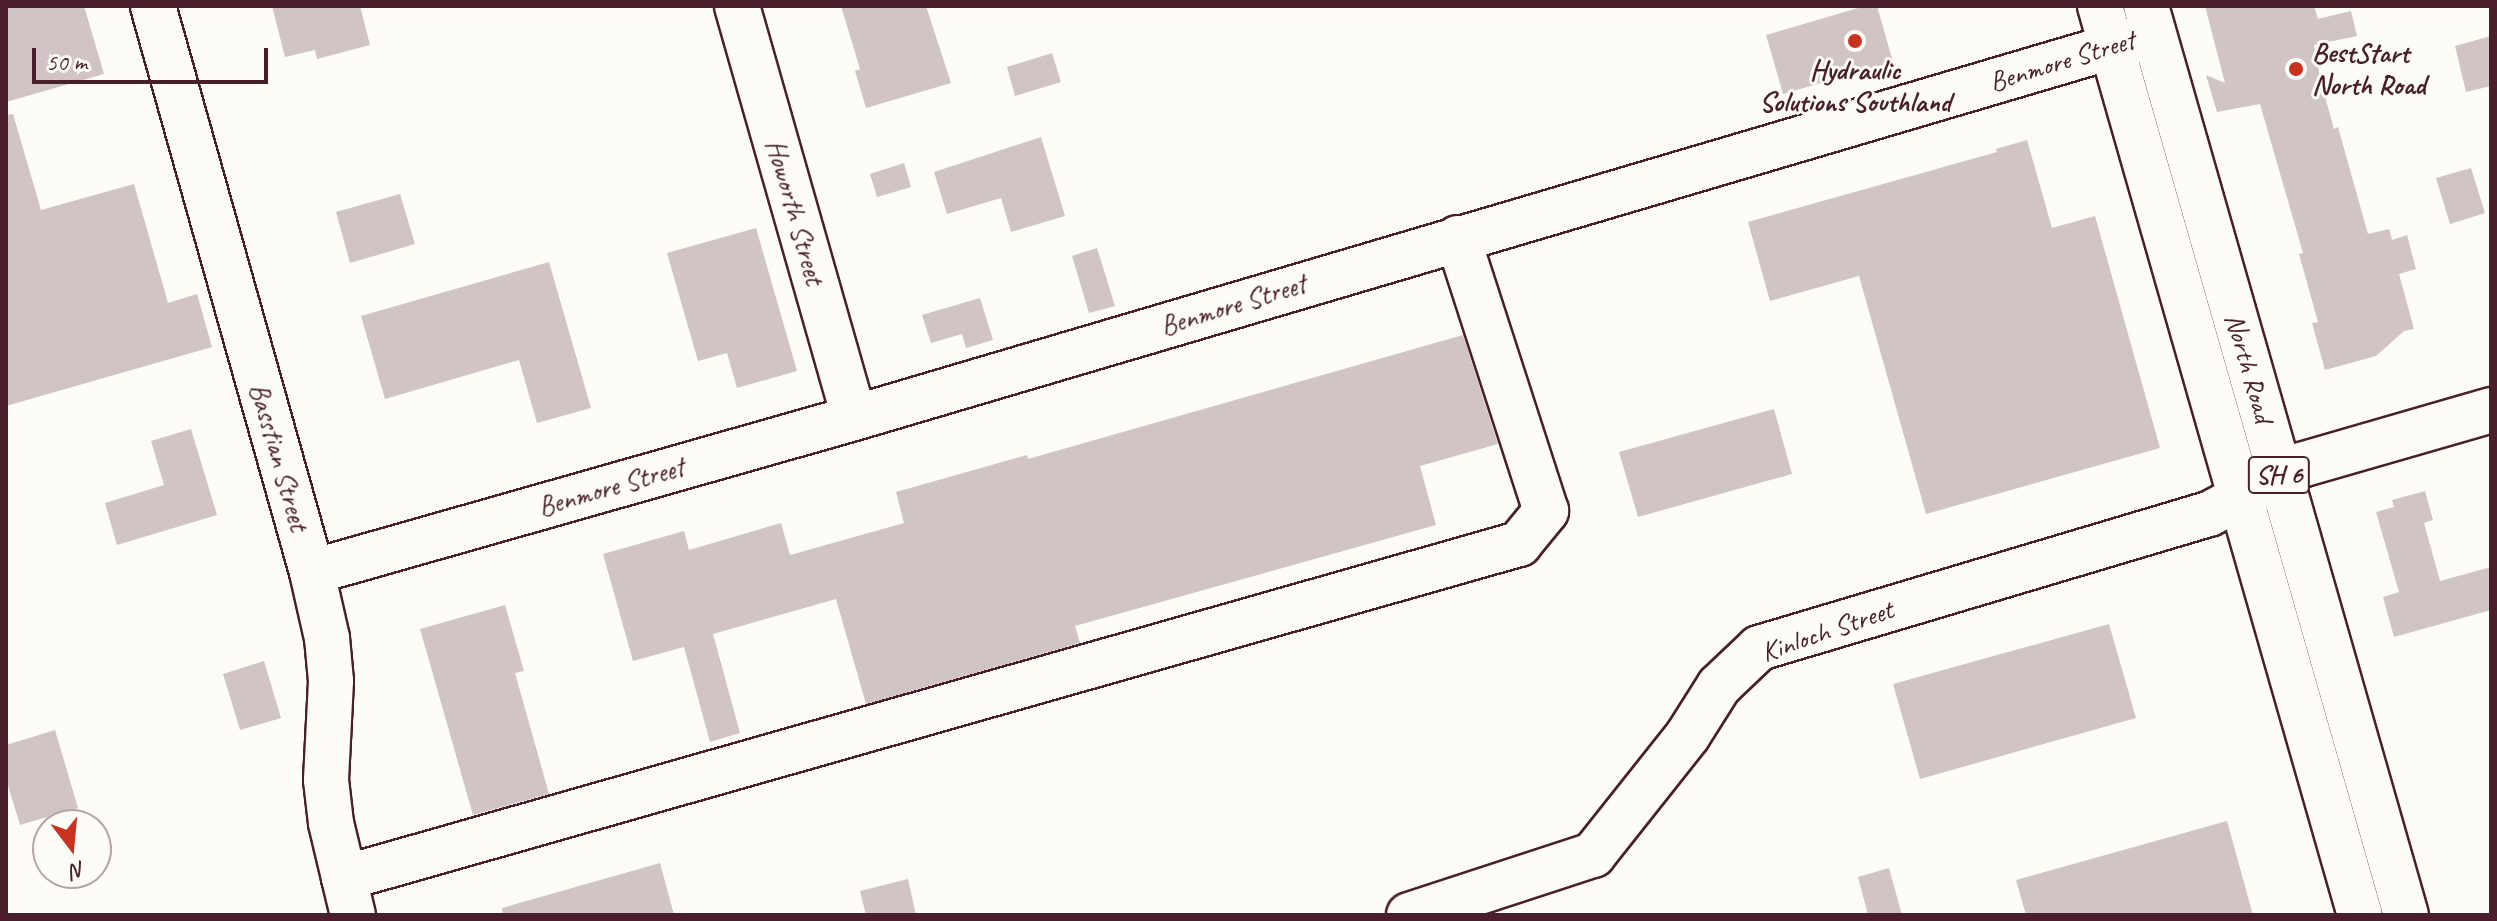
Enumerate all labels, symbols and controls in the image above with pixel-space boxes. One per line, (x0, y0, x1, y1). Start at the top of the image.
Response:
street label: Benmore Street (1985, 23, 2139, 99)
scale bar (36, 32, 272, 82)
marker: Hydraulic Solutions Southland (1846, 32, 1864, 50)
place label: BestStart North Road (2312, 36, 2426, 102)
text: 50 m (46, 47, 87, 77)
place label: Hydraulic Solutions Southland (1760, 53, 1950, 119)
marker: BestStart North Road (2287, 60, 2305, 78)
street label: Howorth Street (758, 135, 832, 289)
street label: Benmore Street (1156, 267, 1310, 343)
street label: North Road (2217, 309, 2281, 427)
street label: Basstian Street (242, 379, 316, 535)
street label: Benmore Street (534, 450, 688, 524)
road number: SH 6 (2247, 453, 2311, 497)
street label: Kinloch Street (1756, 593, 1898, 669)
north arrow (32, 809, 112, 889)
text: N (68, 855, 88, 885)

